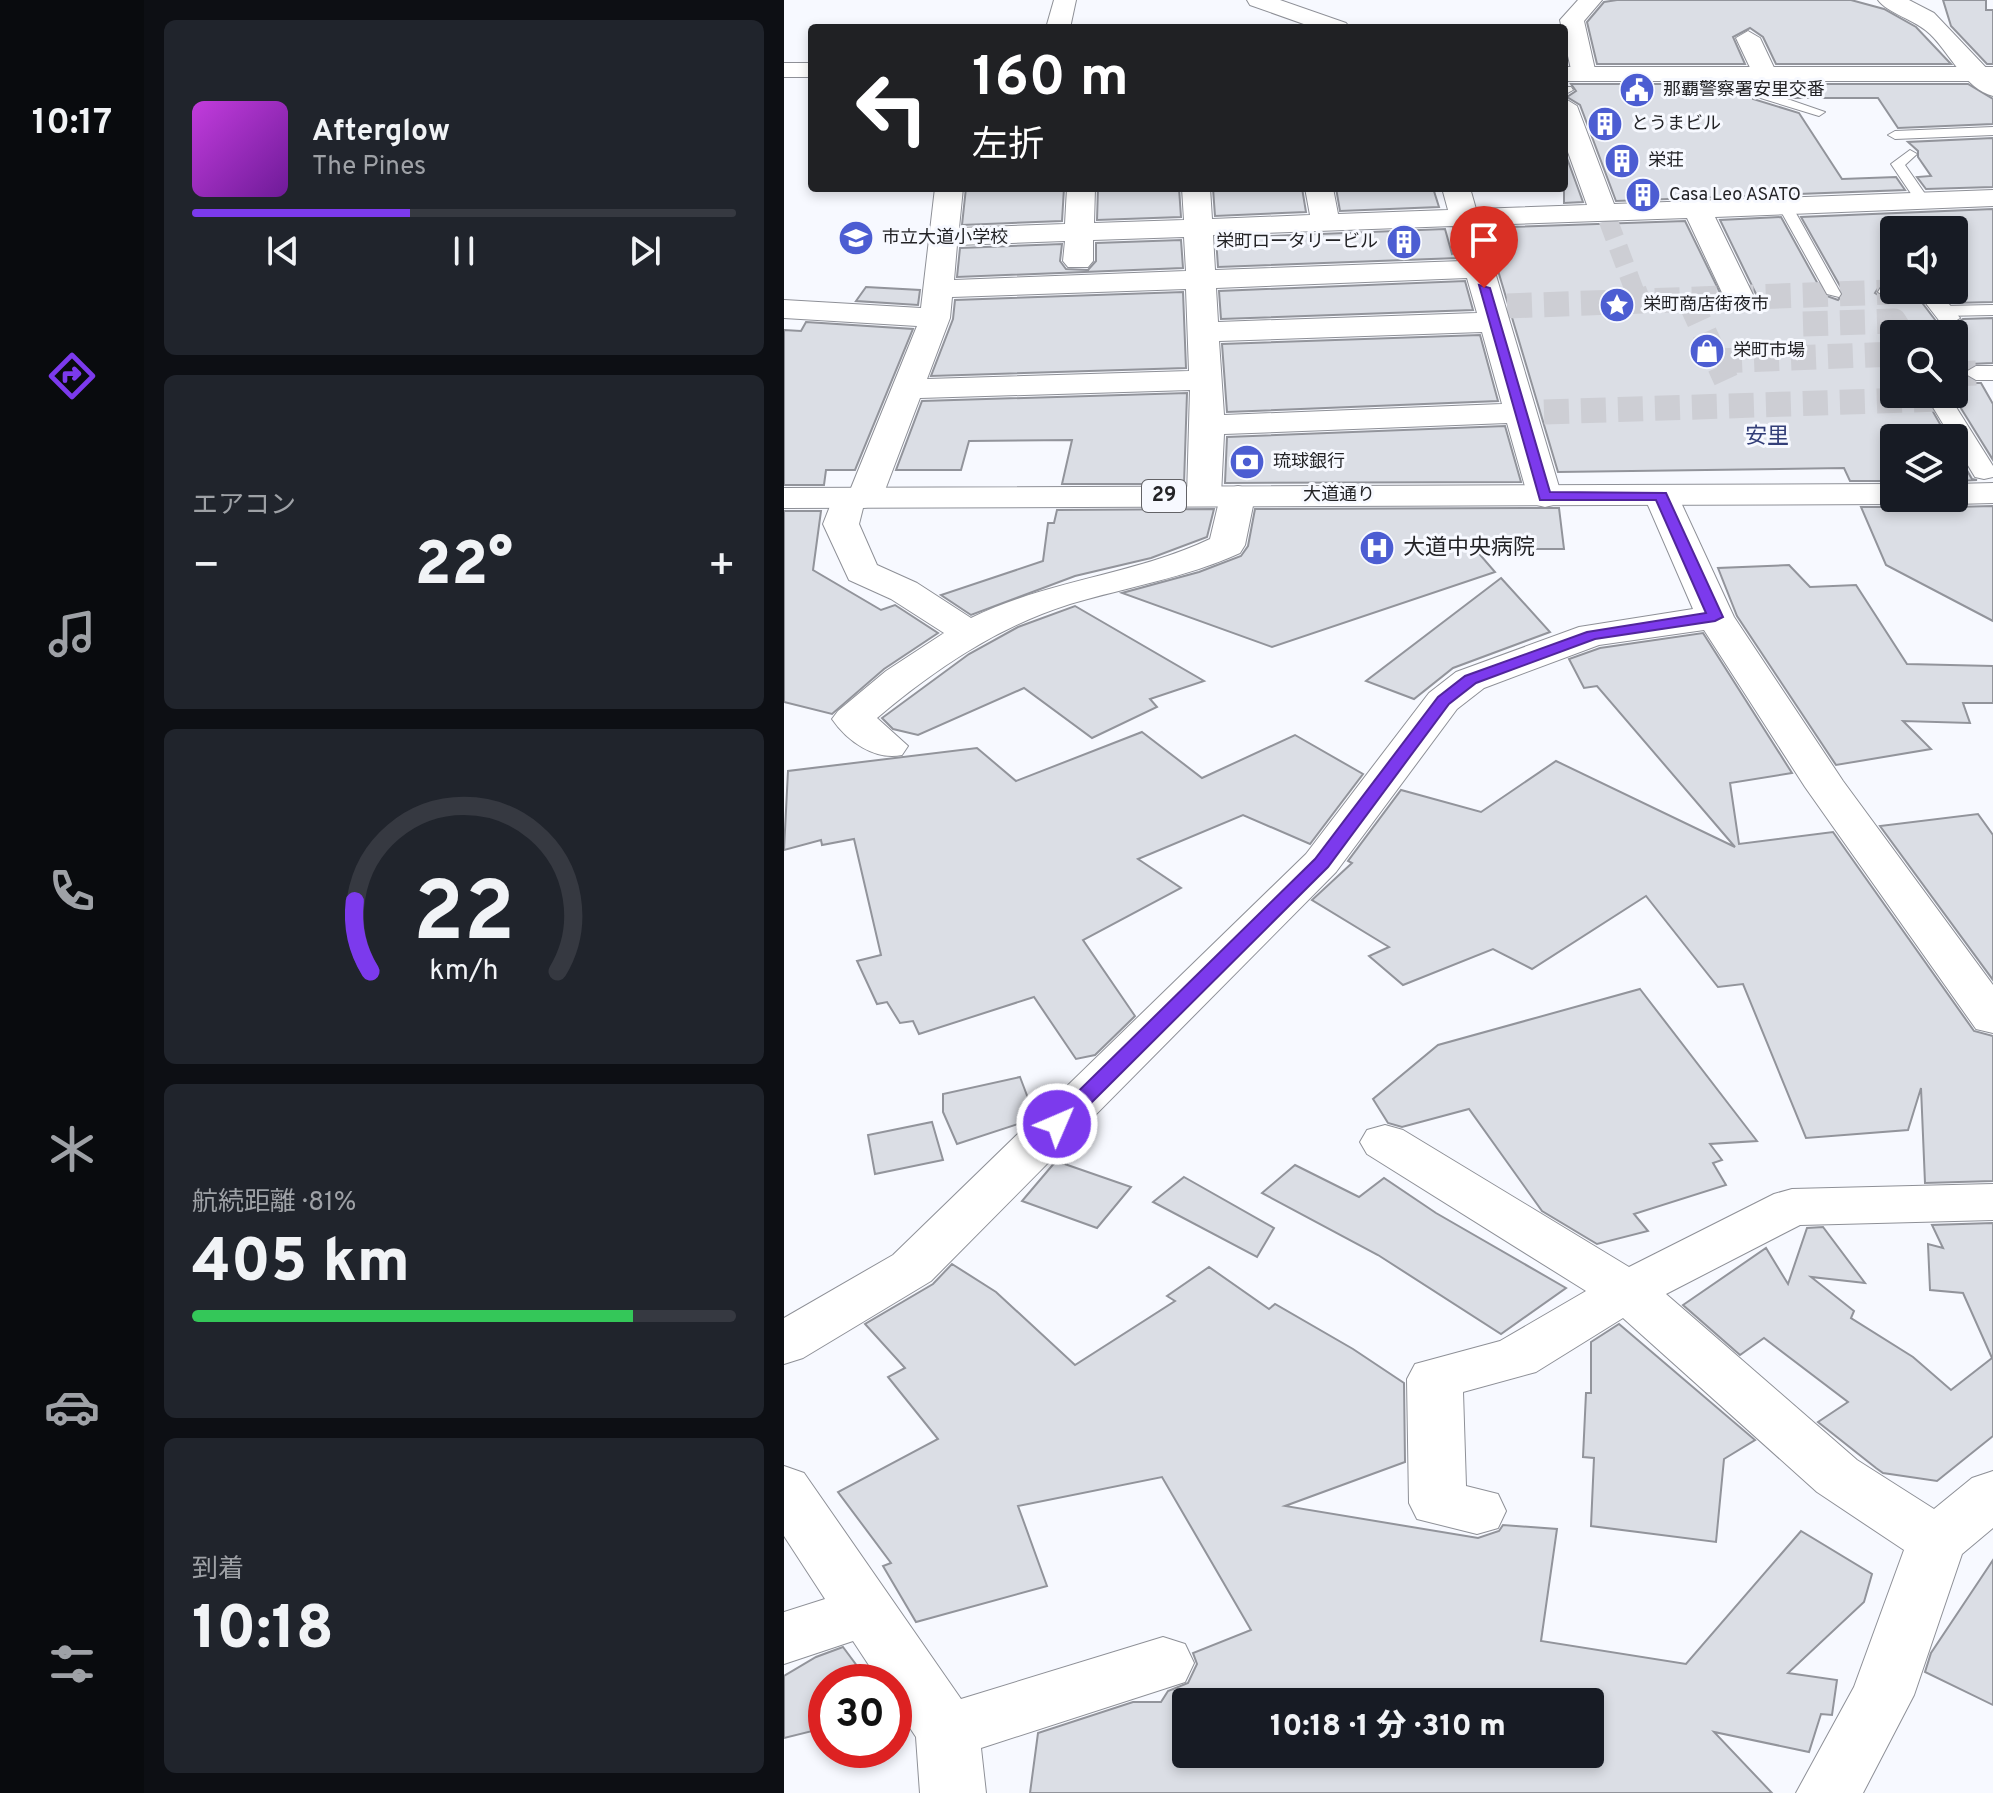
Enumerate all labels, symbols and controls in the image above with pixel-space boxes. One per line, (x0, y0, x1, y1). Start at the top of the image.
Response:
text: 160 m (972, 45, 1129, 115)
icon: left (840, 56, 944, 160)
public building icon: 那覇警察署安里交番 (1618, 71, 1656, 109)
place label: 那覇警察署安里交番 (1663, 79, 1825, 102)
text: 10:17 (32, 101, 112, 147)
building icon: とうまビル (1586, 105, 1624, 143)
place label: とうまビル (1631, 113, 1721, 136)
text: Afterglow (312, 114, 450, 151)
text: 左折 (972, 124, 1044, 170)
building icon: 栄荘 (1603, 142, 1641, 180)
place label: 栄荘 (1648, 150, 1684, 173)
text: The Pines (312, 151, 426, 184)
building icon: Casa Leo ASATO (1624, 176, 1662, 214)
place label: Casa Leo ASATO (1669, 184, 1801, 207)
pin (1450, 206, 1518, 288)
map controls (1880, 216, 1968, 512)
button: sound (1880, 216, 1968, 304)
icon: arrive (1462, 218, 1506, 262)
school or university icon: 市立大道小学校 (837, 219, 875, 257)
building icon: 栄町ロータリービル (1385, 223, 1423, 261)
place label: 市立大道小学校 (882, 227, 1008, 250)
icon: previous (261, 229, 305, 273)
icon: pause (442, 229, 486, 273)
icon: next (623, 229, 667, 273)
place label: 栄町ロータリービル (1216, 231, 1378, 254)
place icon: 栄町商店街夜市 (1598, 286, 1636, 324)
place label: 栄町商店街夜市 (1643, 294, 1769, 317)
button: search (1880, 320, 1968, 408)
shop icon: 栄町市場 (1688, 332, 1726, 370)
place label: 栄町市場 (1733, 340, 1805, 363)
icon: directions (44, 348, 100, 404)
district label: 安里 (1745, 424, 1789, 451)
button: layers (1880, 424, 1968, 512)
bank icon: 琉球銀行 (1228, 443, 1266, 481)
place label: 琉球銀行 (1273, 451, 1345, 474)
road number: 29 (1142, 480, 1186, 512)
street label: 大道通り (1303, 484, 1375, 507)
text: エアコン (192, 490, 296, 523)
hospital icon: 大道中央病院 (1358, 529, 1396, 567)
text: 22° (415, 530, 513, 606)
place label: 大道中央病院 (1403, 535, 1535, 562)
text: − (192, 540, 220, 596)
text: + (708, 540, 736, 596)
icon: music (44, 606, 100, 662)
icon: phone (44, 863, 100, 919)
text: 22 (413, 865, 515, 970)
text: km/h (429, 955, 499, 991)
position arrow (1015, 1082, 1099, 1166)
icon: climate (44, 1121, 100, 1177)
text: 航続距離 · 81% (192, 1187, 356, 1220)
text: 405 km (192, 1227, 410, 1303)
icon: car (44, 1379, 100, 1435)
text: 到着 (192, 1554, 244, 1587)
text: 10:18 (192, 1594, 334, 1670)
icon: filters (44, 1636, 100, 1692)
speed limit sign: 30 (808, 1664, 912, 1768)
text: 10:18 · 1 分 · 310 m (1270, 1709, 1506, 1746)

